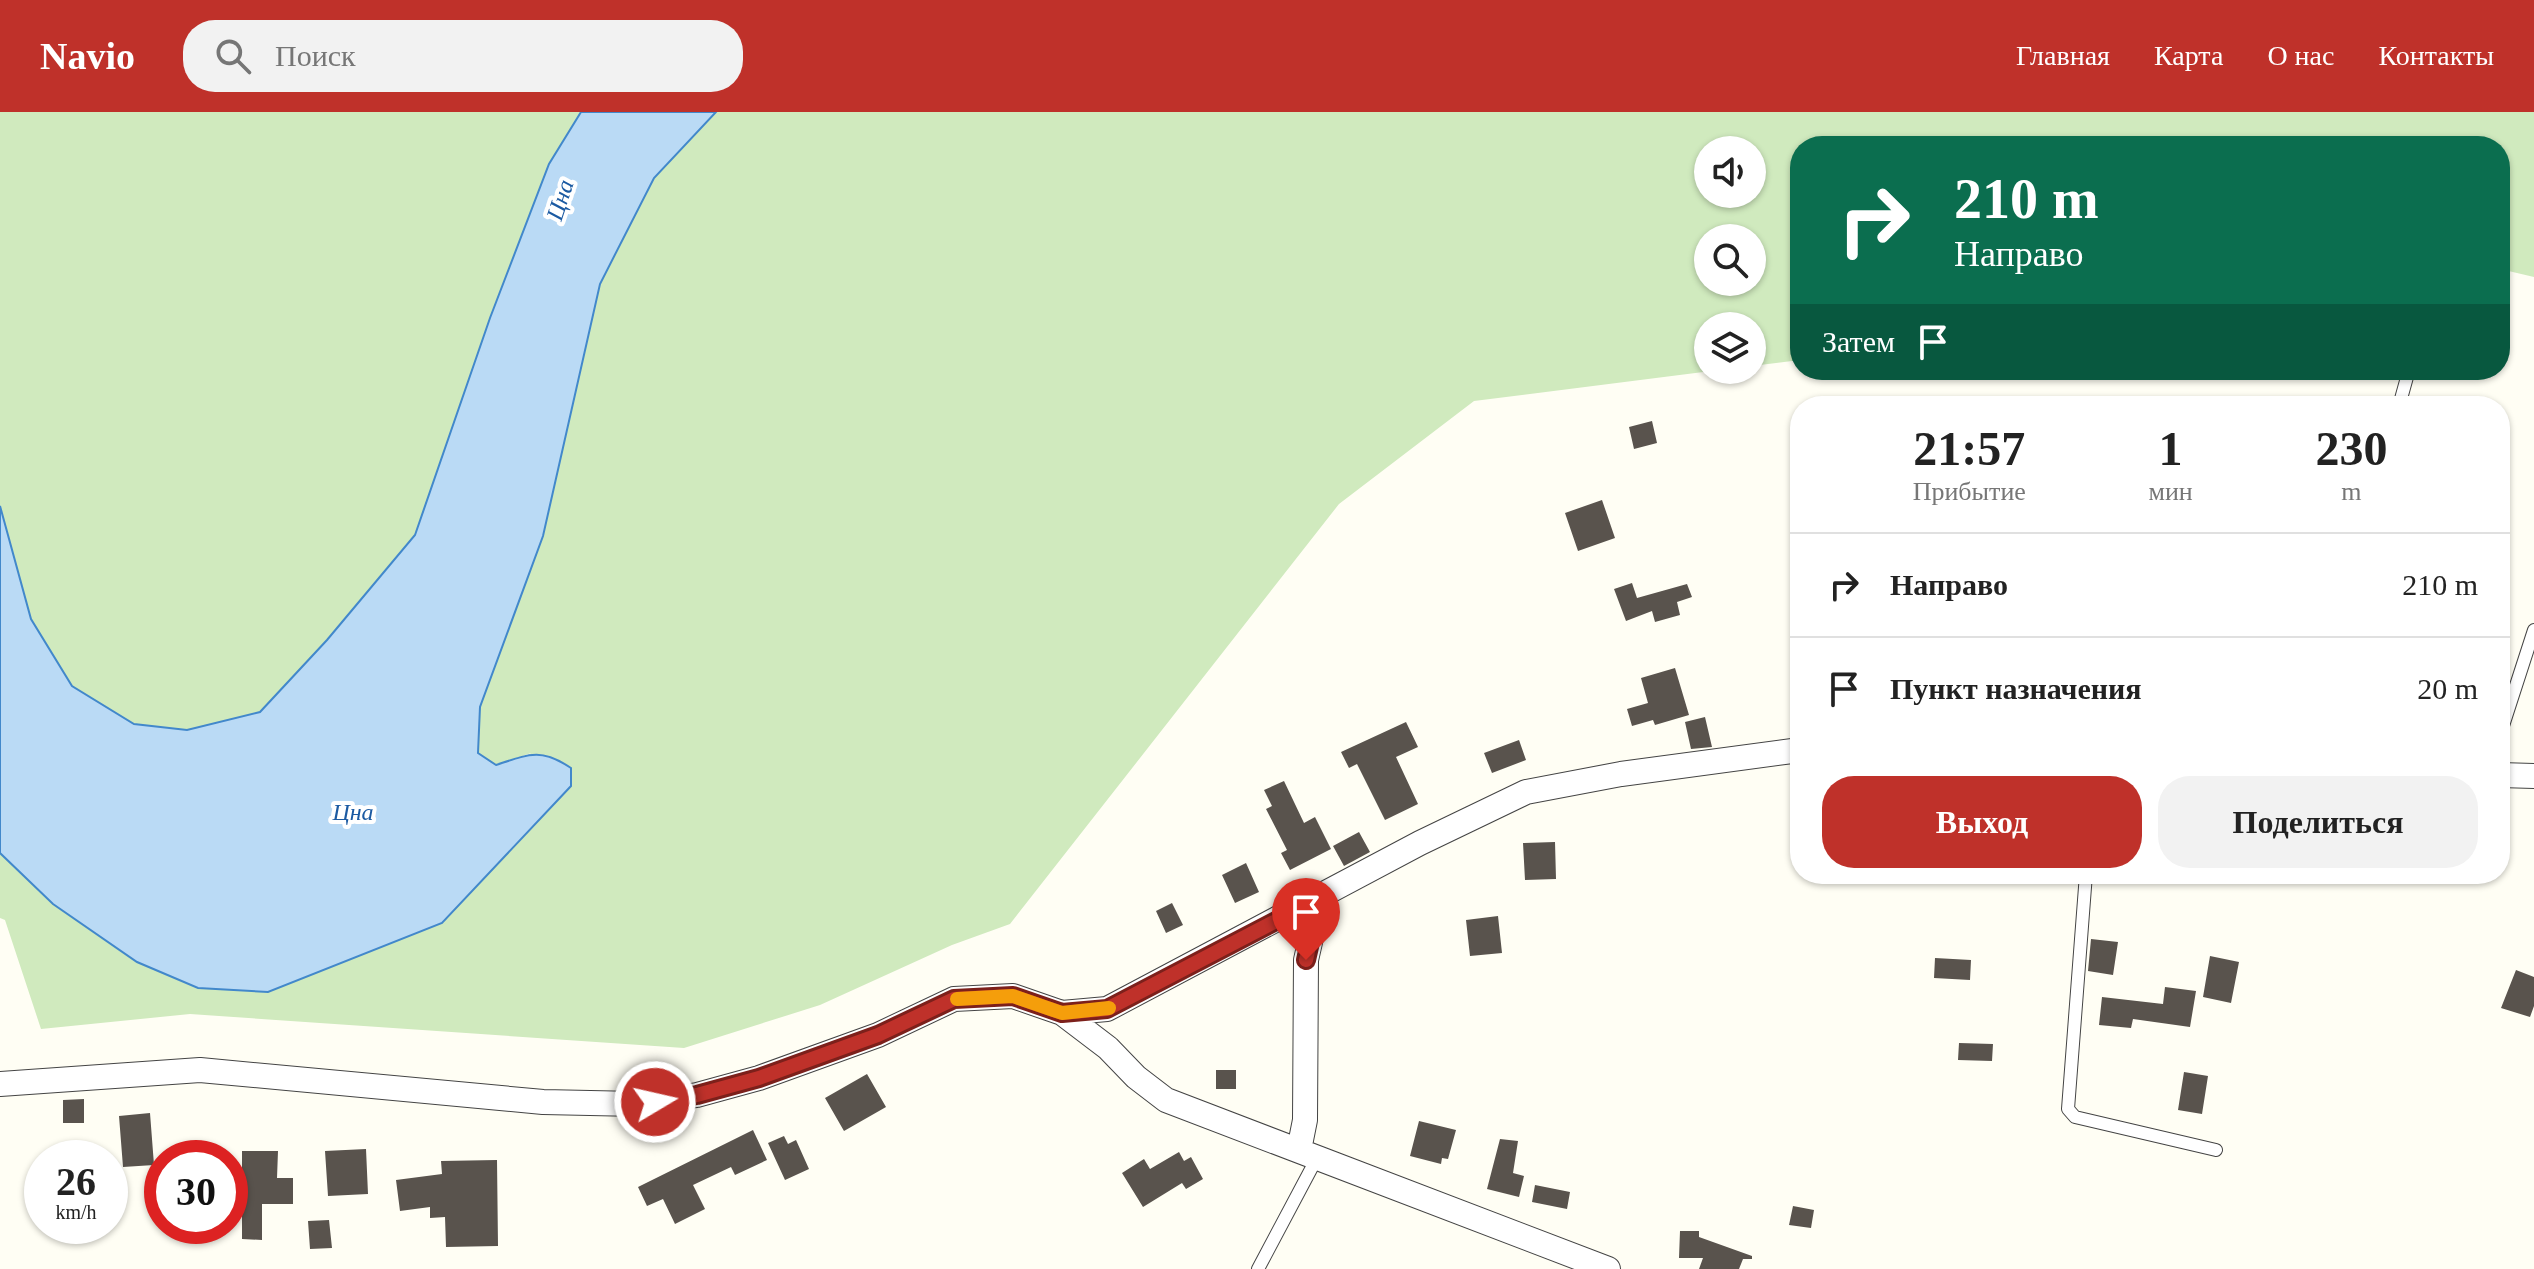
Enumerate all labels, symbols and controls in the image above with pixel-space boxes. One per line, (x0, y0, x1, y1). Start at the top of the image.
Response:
search box (183, 20, 743, 92)
icon: search (211, 34, 255, 78)
text: Navio (40, 35, 135, 77)
text: Поиск (275, 39, 356, 72)
text: Главная (2016, 40, 2110, 71)
text: Карта (2154, 40, 2223, 71)
text: О нас (2267, 40, 2334, 71)
text: Контакты (2378, 40, 2494, 71)
map controls (1694, 136, 1766, 384)
button: sound (1694, 136, 1766, 208)
icon: right (1822, 168, 1926, 272)
text: 210 m (1954, 168, 2099, 230)
water label: Цна (541, 176, 579, 225)
button: search (1694, 224, 1766, 296)
text: Направо (1954, 234, 2084, 274)
button: layers (1694, 312, 1766, 384)
icon: arrive (1911, 320, 1955, 364)
text: Затем (1822, 325, 1895, 358)
text: 21:57 (1913, 422, 2025, 475)
text: 1 (2159, 422, 2183, 475)
text: 230 (2315, 422, 2387, 475)
text: Прибытие (1913, 477, 2026, 506)
text: мин (2148, 477, 2193, 506)
text: m (2341, 477, 2361, 506)
icon: right (1822, 563, 1866, 607)
text: Направо (1890, 568, 2008, 601)
text: 210 m (2402, 568, 2478, 601)
icon: arrive (1822, 667, 1866, 711)
text: Пункт назначения (1890, 672, 2142, 705)
text: 20 m (2417, 672, 2478, 705)
button: Выход (1822, 776, 2142, 868)
button: Поделиться (2158, 776, 2478, 868)
water label: Цна (331, 799, 374, 825)
pin (1272, 878, 1340, 960)
icon: arrive (1284, 890, 1328, 934)
position arrow (613, 1060, 697, 1144)
speed limit sign: 30 (144, 1140, 248, 1244)
text: 26 (56, 1159, 96, 1204)
text: km/h (55, 1201, 97, 1223)

